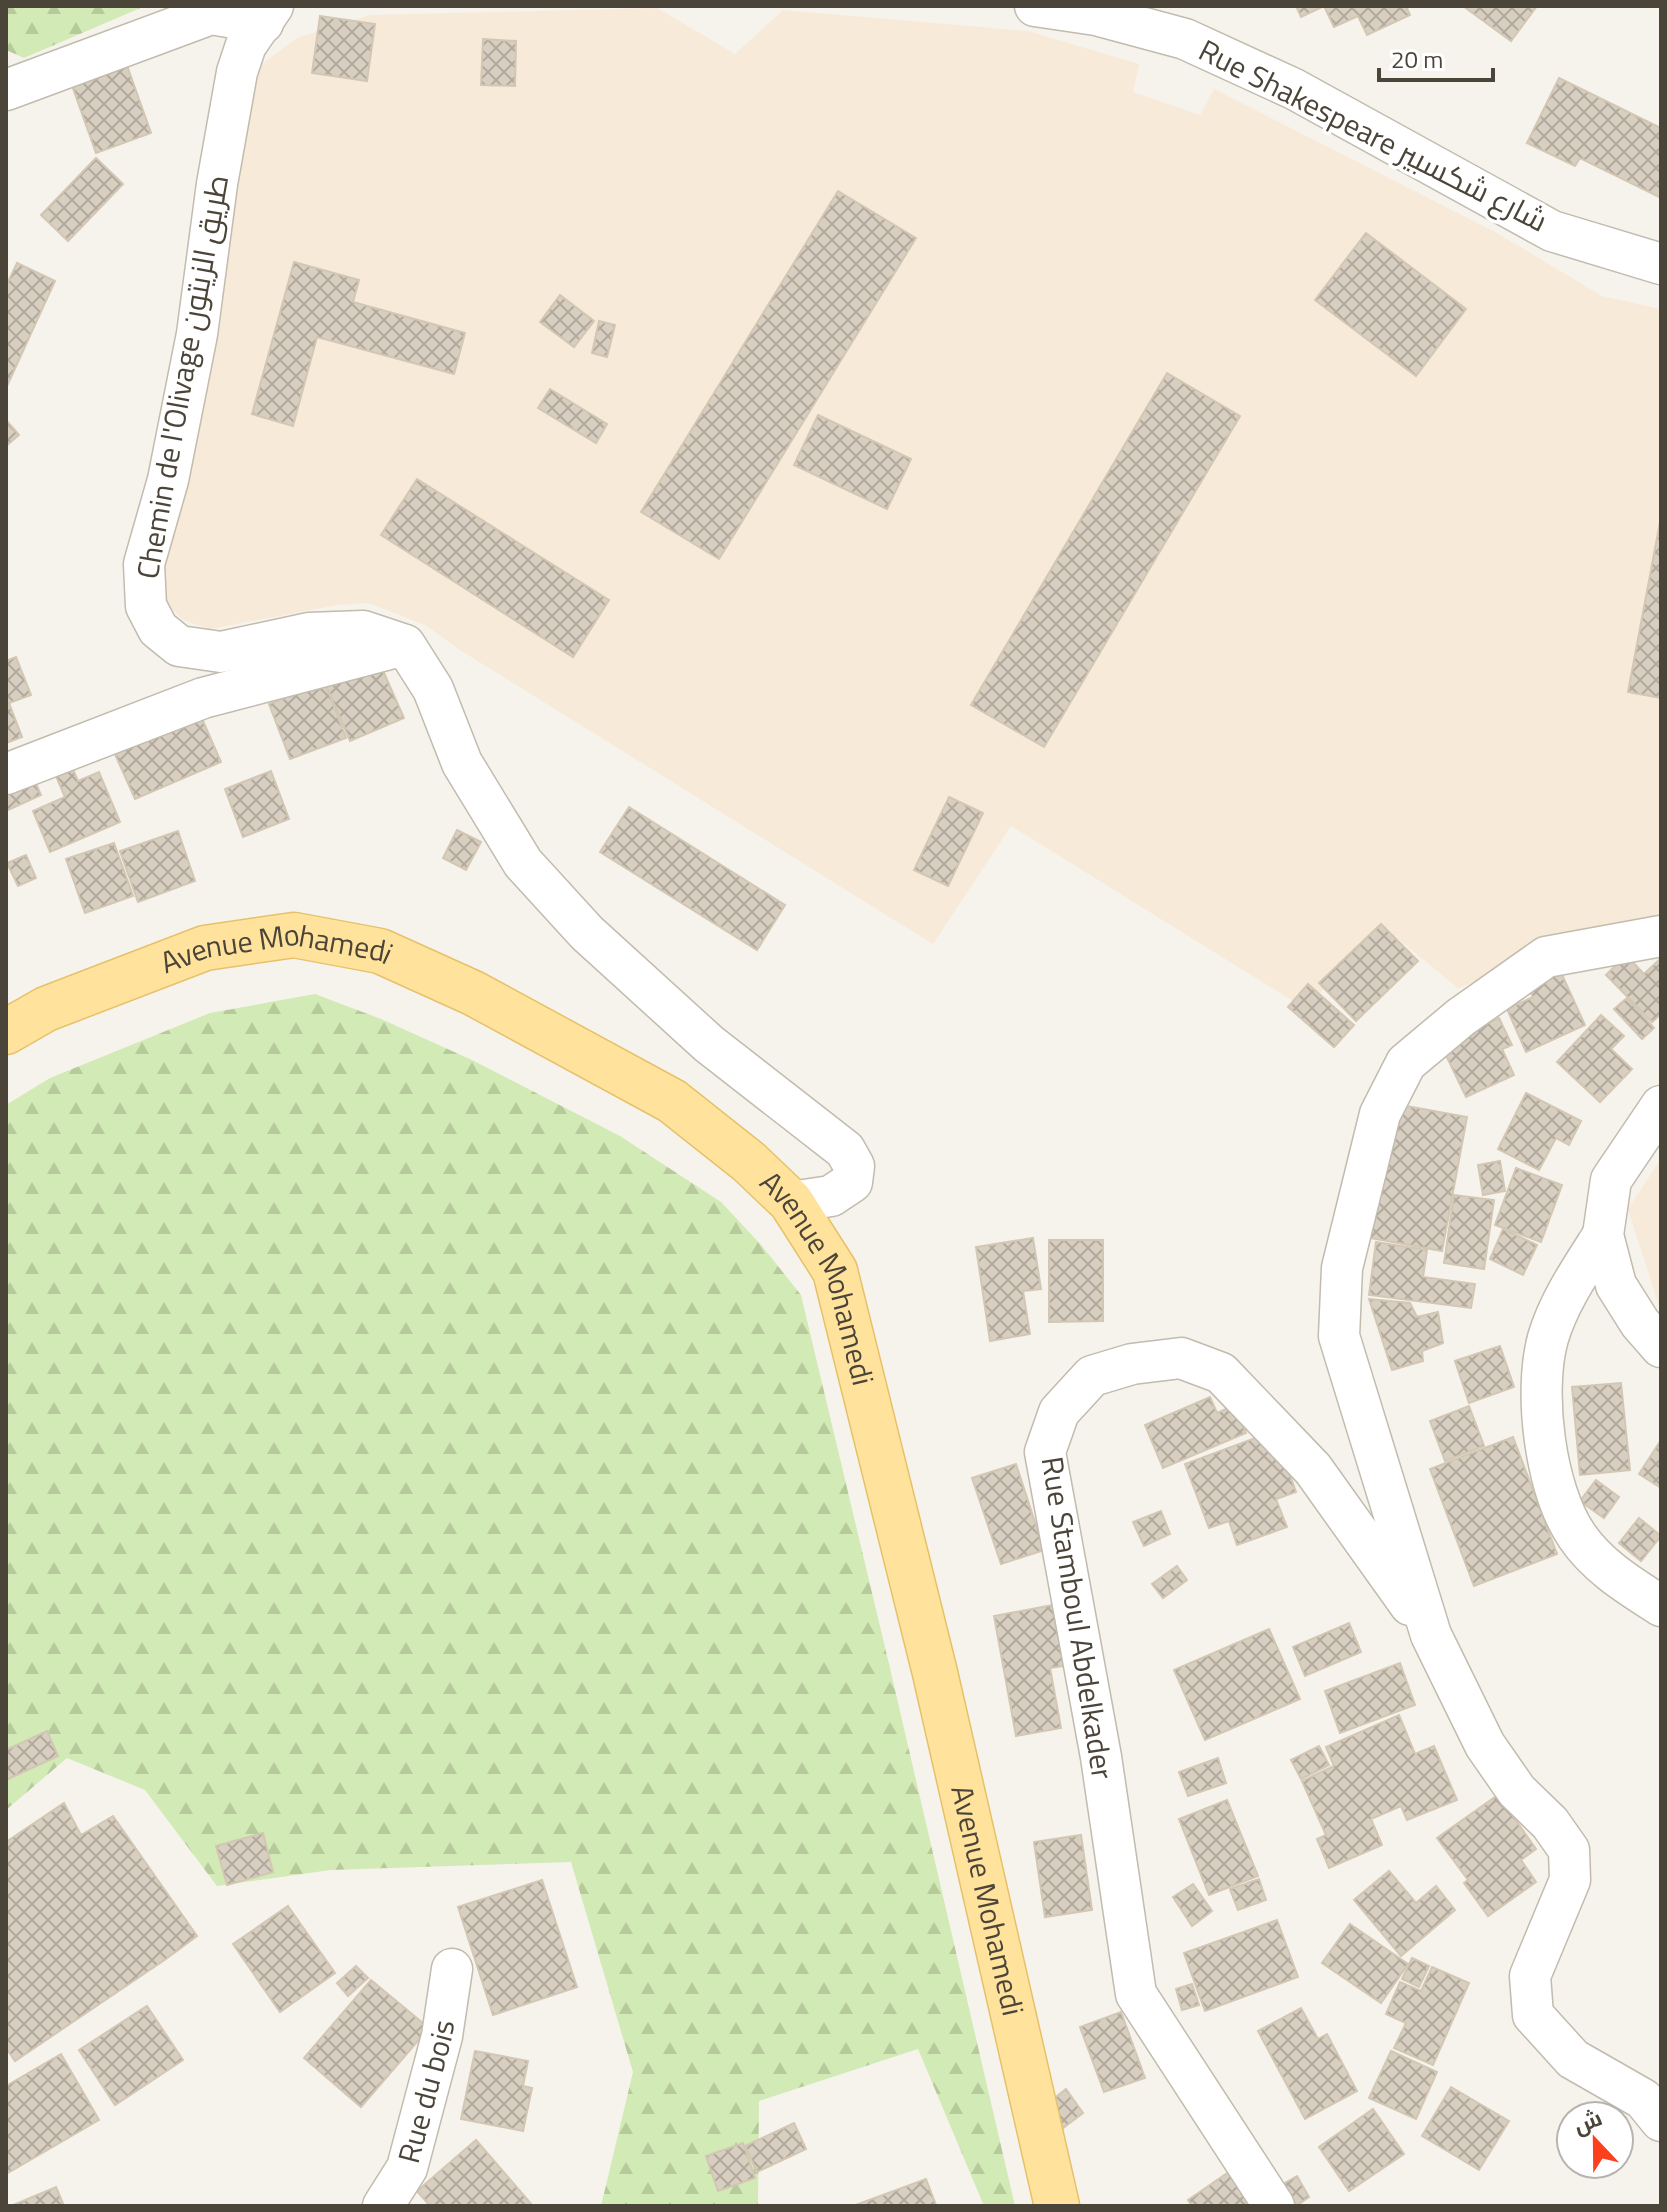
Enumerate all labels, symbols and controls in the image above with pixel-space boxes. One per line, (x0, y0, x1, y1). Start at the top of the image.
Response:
street label: Rue Shakespeare شارع شكسبير (1191, 27, 1556, 243)
scale bar (1379, 32, 1493, 82)
text: 20 m (1391, 41, 1443, 77)
street label: Chemin de l'Olivage طريق الزيتون (124, 171, 240, 582)
street label: Avenue Mohamedi (153, 910, 401, 985)
street label: Avenue Mohamedi (750, 1160, 887, 1390)
street label: Rue Stamboul Abdelkader (1030, 1453, 1126, 1782)
street label: Avenue Mohamedi (939, 1780, 1037, 2020)
street label: Rue du bois (385, 2017, 466, 2168)
north arrow (1555, 2100, 1635, 2180)
text: ش (1568, 2100, 1607, 2143)

